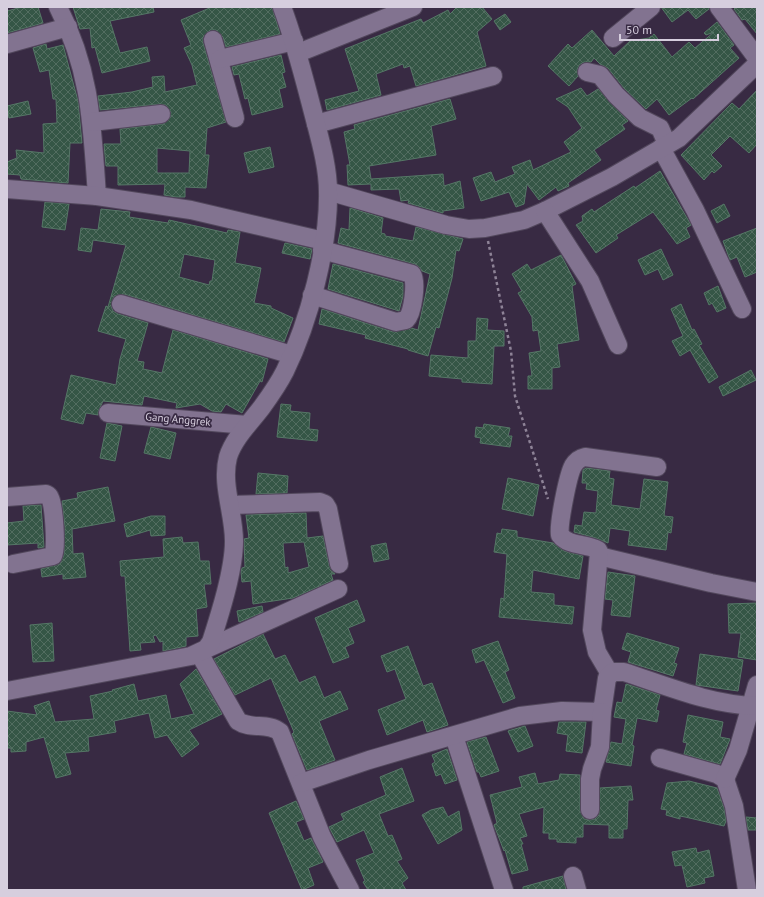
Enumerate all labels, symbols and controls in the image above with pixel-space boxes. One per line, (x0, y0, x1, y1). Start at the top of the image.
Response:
scale bar (620, 16, 718, 42)
text: 50 m (626, 22, 652, 37)
street label: Gang Anggrek (145, 409, 212, 429)

